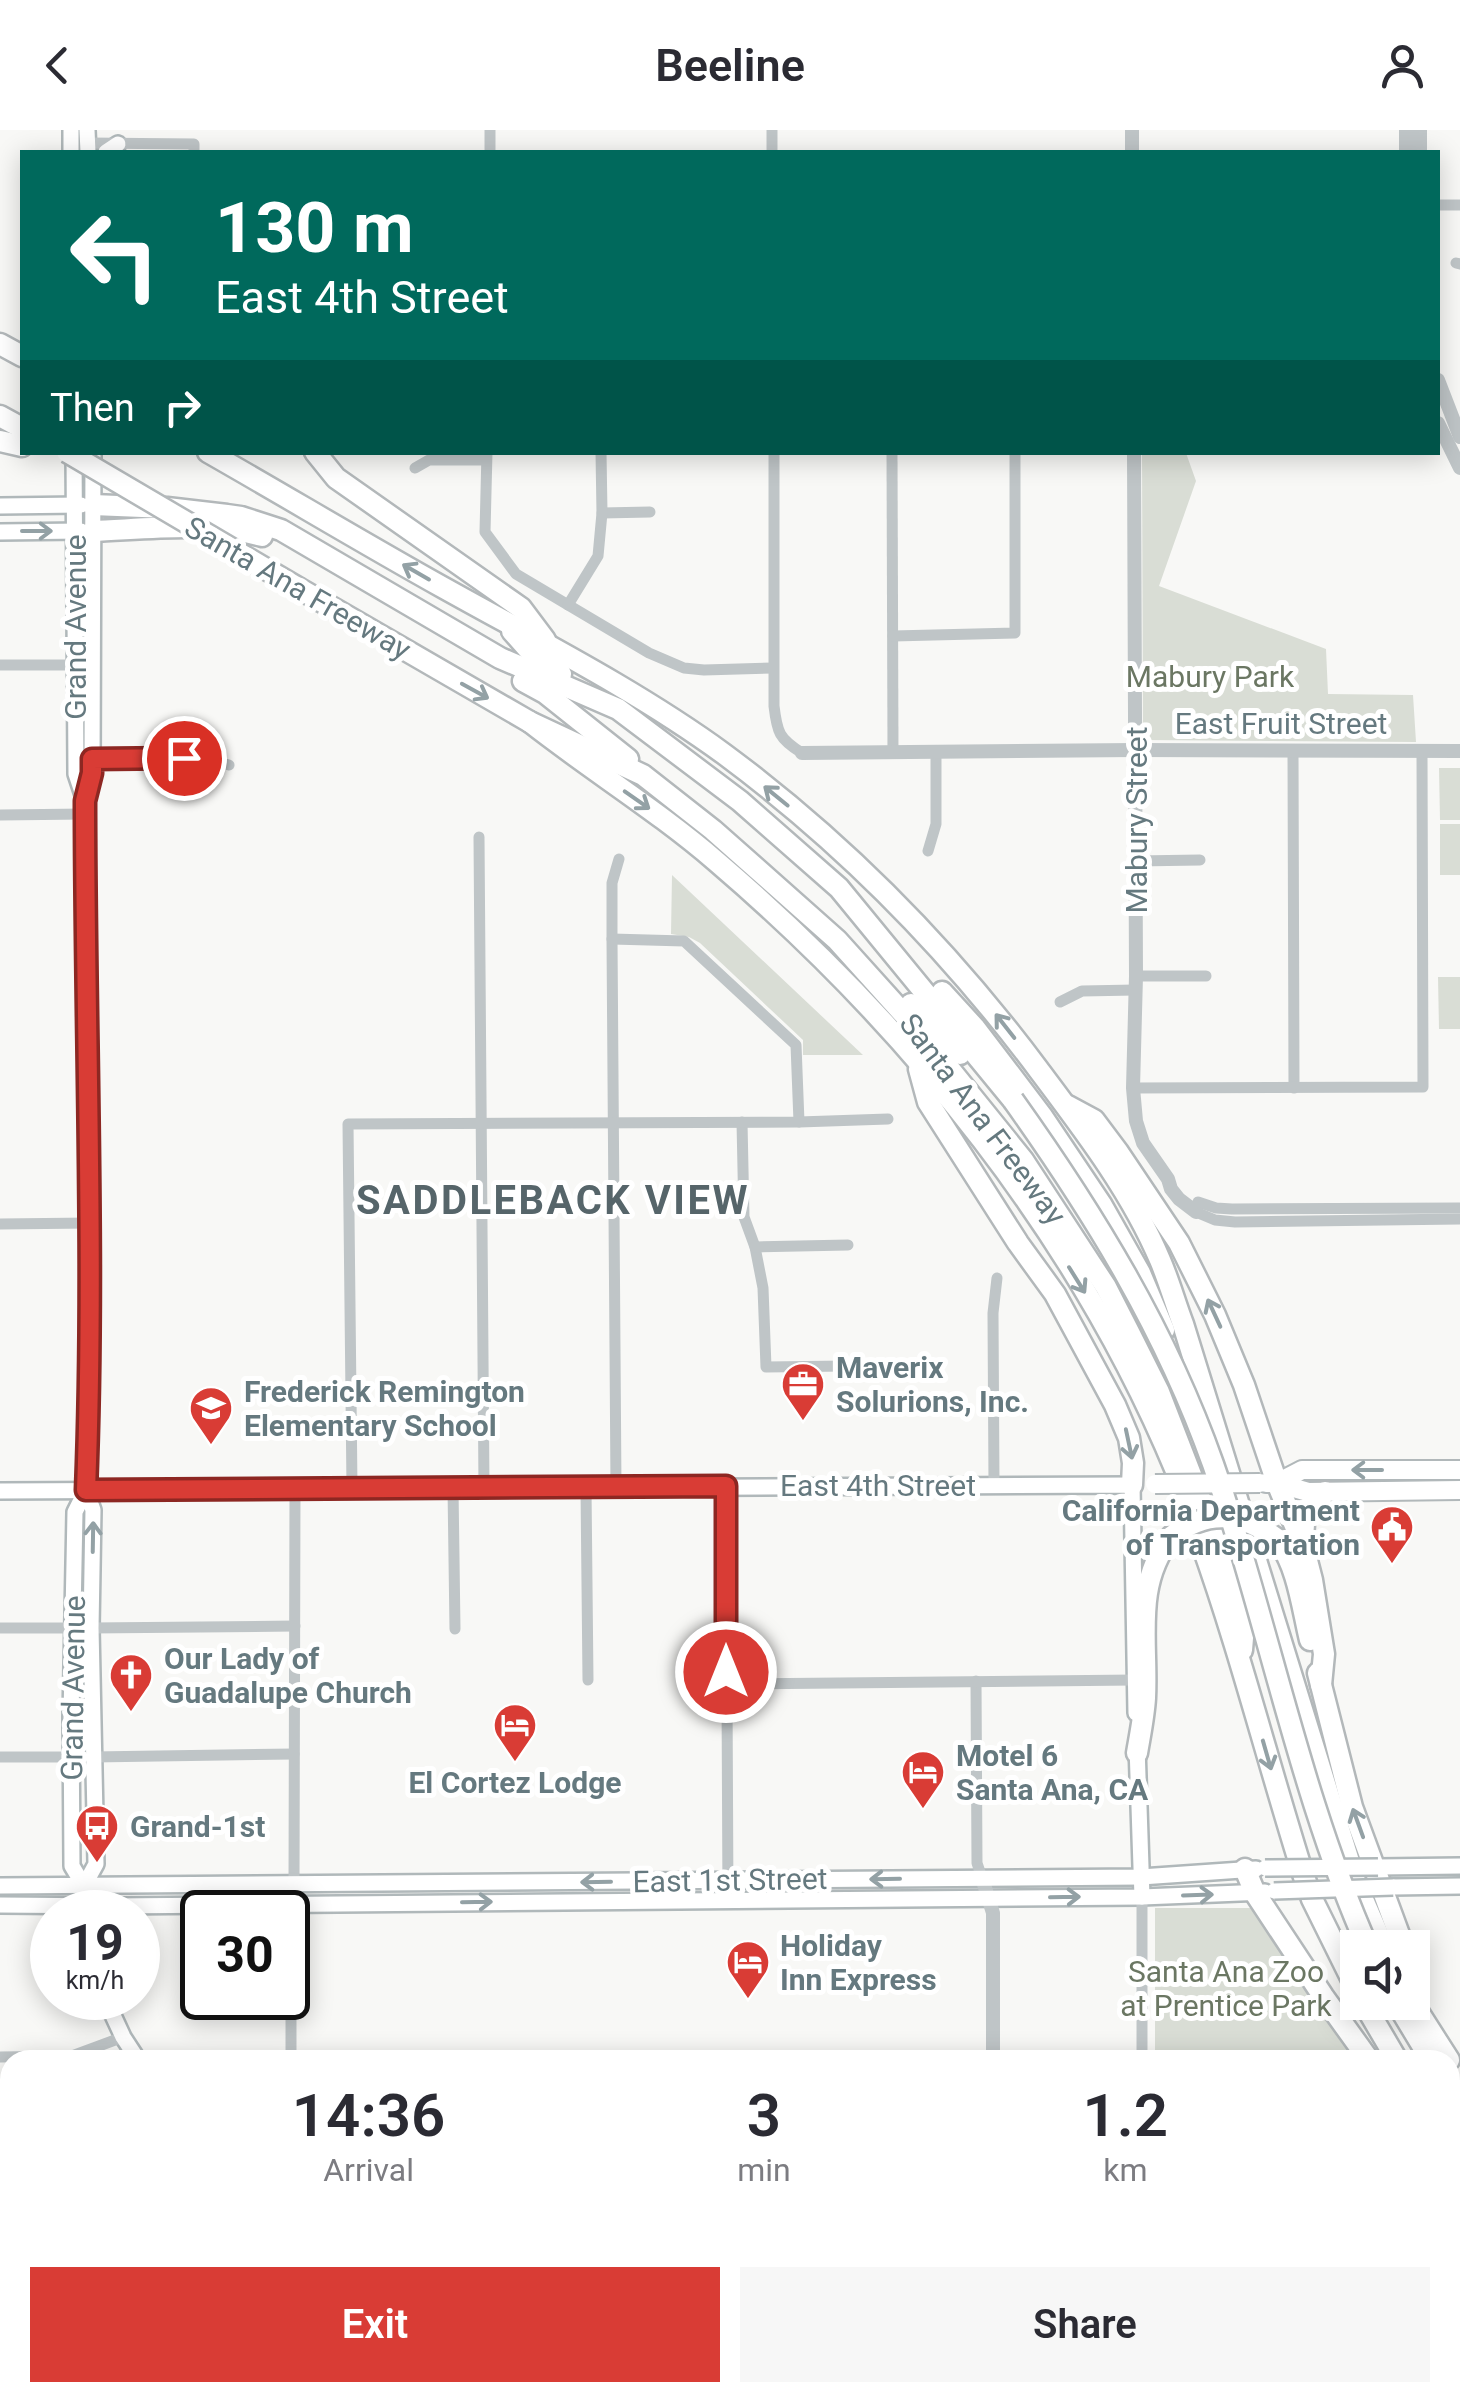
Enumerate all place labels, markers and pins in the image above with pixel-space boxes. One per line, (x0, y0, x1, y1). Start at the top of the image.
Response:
pin (142, 716, 227, 801)
place label: Maverix Solurions, Inc. (836, 1350, 1029, 1419)
office icon: Maverix Solurions, Inc. (780, 1361, 826, 1422)
place label: Frederick Remington Elementary School (244, 1374, 525, 1443)
school or university icon: Frederick Remington Elementary School (188, 1385, 234, 1446)
place label: California Department of Transportation (1062, 1493, 1360, 1562)
public building icon: California Department of Transportation (1369, 1504, 1415, 1565)
place label: Our Lady of Guadalupe Church (164, 1641, 412, 1710)
church icon: Our Lady of Guadalupe Church (108, 1652, 154, 1713)
hotel icon: El Cortez Lodge (492, 1702, 538, 1763)
place label: Motel 6 Santa Ana, CA (956, 1738, 1149, 1807)
hotel icon: Motel 6 Santa Ana, CA (900, 1749, 946, 1810)
place label: El Cortez Lodge (408, 1765, 622, 1800)
bus stop icon: Grand-1st (74, 1803, 120, 1864)
place label: Grand-1st (130, 1809, 265, 1844)
place label: Holiday Inn Express (780, 1928, 937, 1997)
hotel icon: Holiday Inn Express (725, 1939, 771, 2000)

